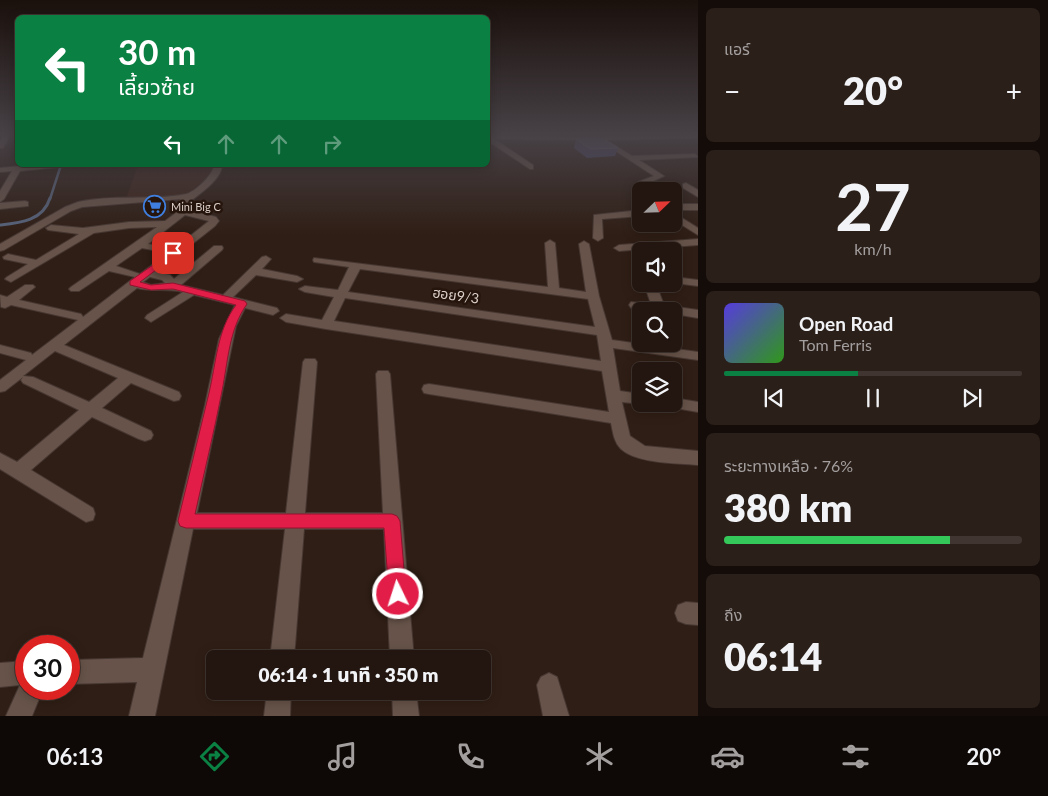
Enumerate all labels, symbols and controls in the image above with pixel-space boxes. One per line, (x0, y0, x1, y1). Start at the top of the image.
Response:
text: 30 m (118, 30, 196, 72)
icon: left (35, 35, 100, 100)
text: แอร์ (724, 39, 750, 58)
text: 20° (843, 67, 903, 113)
text: เลี้ยวซ้าย (118, 73, 195, 100)
text: − (724, 74, 740, 108)
text: + (1006, 74, 1022, 108)
icon: left (159, 130, 187, 158)
icon: ahead (212, 130, 240, 158)
icon: ahead (265, 130, 293, 158)
icon: right (318, 130, 346, 158)
text: 27 (835, 167, 911, 245)
north arrow (632, 182, 682, 232)
map controls (632, 182, 682, 412)
supermarket icon: Mini Big C (143, 194, 167, 218)
place label: Mini Big C (171, 200, 222, 213)
pin (152, 232, 194, 274)
icon: arrive (159, 239, 187, 267)
text: km/h (854, 239, 892, 258)
button: sound (632, 242, 682, 292)
street label: ฮอย9/3 (432, 283, 480, 307)
button: search (632, 302, 682, 352)
text: Open Road (799, 312, 893, 335)
text: Tom Ferris (799, 335, 872, 354)
button: layers (632, 362, 682, 412)
icon: previous (760, 384, 788, 412)
icon: pause (859, 384, 887, 412)
icon: next (958, 384, 986, 412)
text: ระยะทางเหลือ · 76% (724, 456, 853, 475)
text: 380 km (724, 484, 852, 530)
position arrow (371, 567, 423, 619)
text: ถึง (724, 605, 742, 624)
text: 06:14 (724, 633, 822, 679)
speed limit sign: 30 (15, 635, 80, 700)
text: 06:14 · 1 นาที · 350 m (259, 663, 438, 686)
icon: directions (197, 739, 232, 774)
icon: music (325, 739, 360, 774)
icon: phone (453, 739, 488, 774)
icon: climate (582, 739, 617, 774)
icon: car (710, 739, 745, 774)
icon: filters (838, 739, 873, 774)
text: 06:13 (47, 743, 103, 770)
text: 20° (967, 743, 1001, 770)

